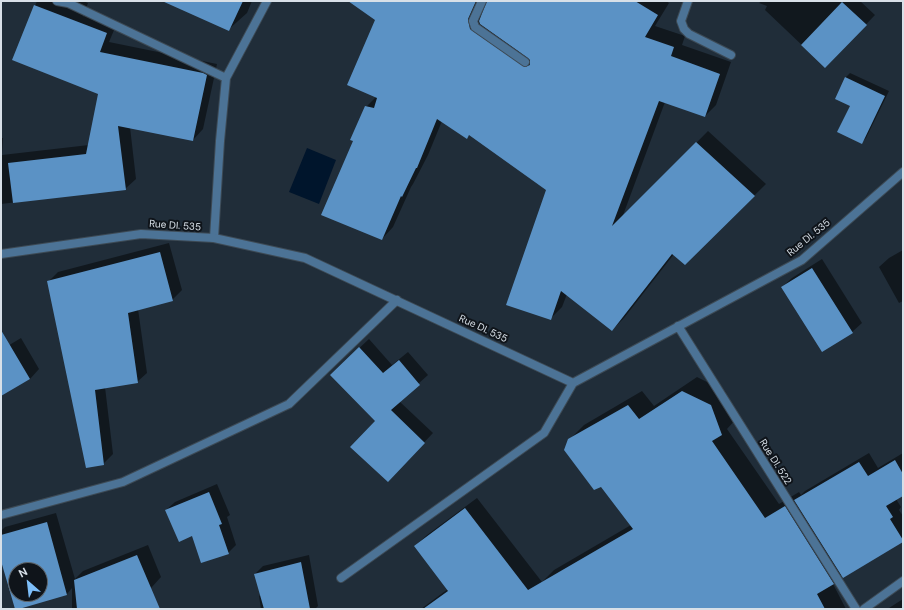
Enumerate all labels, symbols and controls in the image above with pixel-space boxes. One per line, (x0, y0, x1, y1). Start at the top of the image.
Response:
street label: Rue DI. 535 (785, 217, 833, 259)
street label: Rue DI. 535 (149, 218, 201, 234)
street label: Rue DI. 535 (457, 313, 509, 345)
street label: Rue DI. 522 (756, 437, 794, 487)
north arrow (8, 562, 48, 602)
text: N (16, 564, 30, 580)

